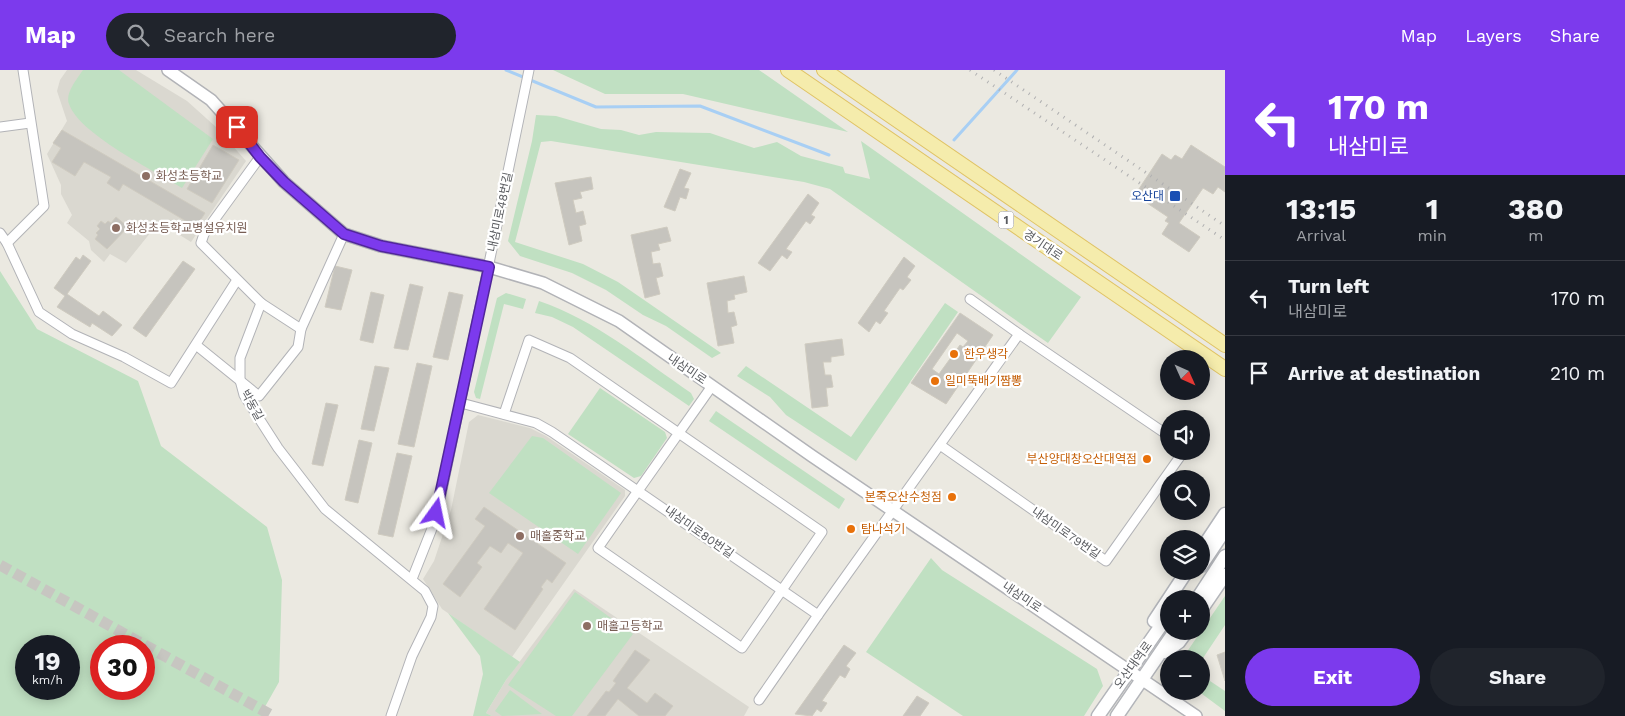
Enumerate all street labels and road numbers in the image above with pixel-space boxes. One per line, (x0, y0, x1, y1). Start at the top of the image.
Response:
street label: 내삼미로48번길 (485, 171, 515, 253)
road number: 1 (998, 212, 1014, 228)
street label: 경기대로 (1021, 227, 1065, 263)
street label: 내삼미로 (665, 351, 709, 387)
street label: 박동길 (238, 387, 266, 423)
street label: 내삼미로80번길 (662, 503, 736, 561)
street label: 내삼미로79번길 (1029, 504, 1103, 562)
street label: 내삼미로 (1000, 579, 1044, 615)
street label: 오산대역로 (1111, 639, 1155, 691)

